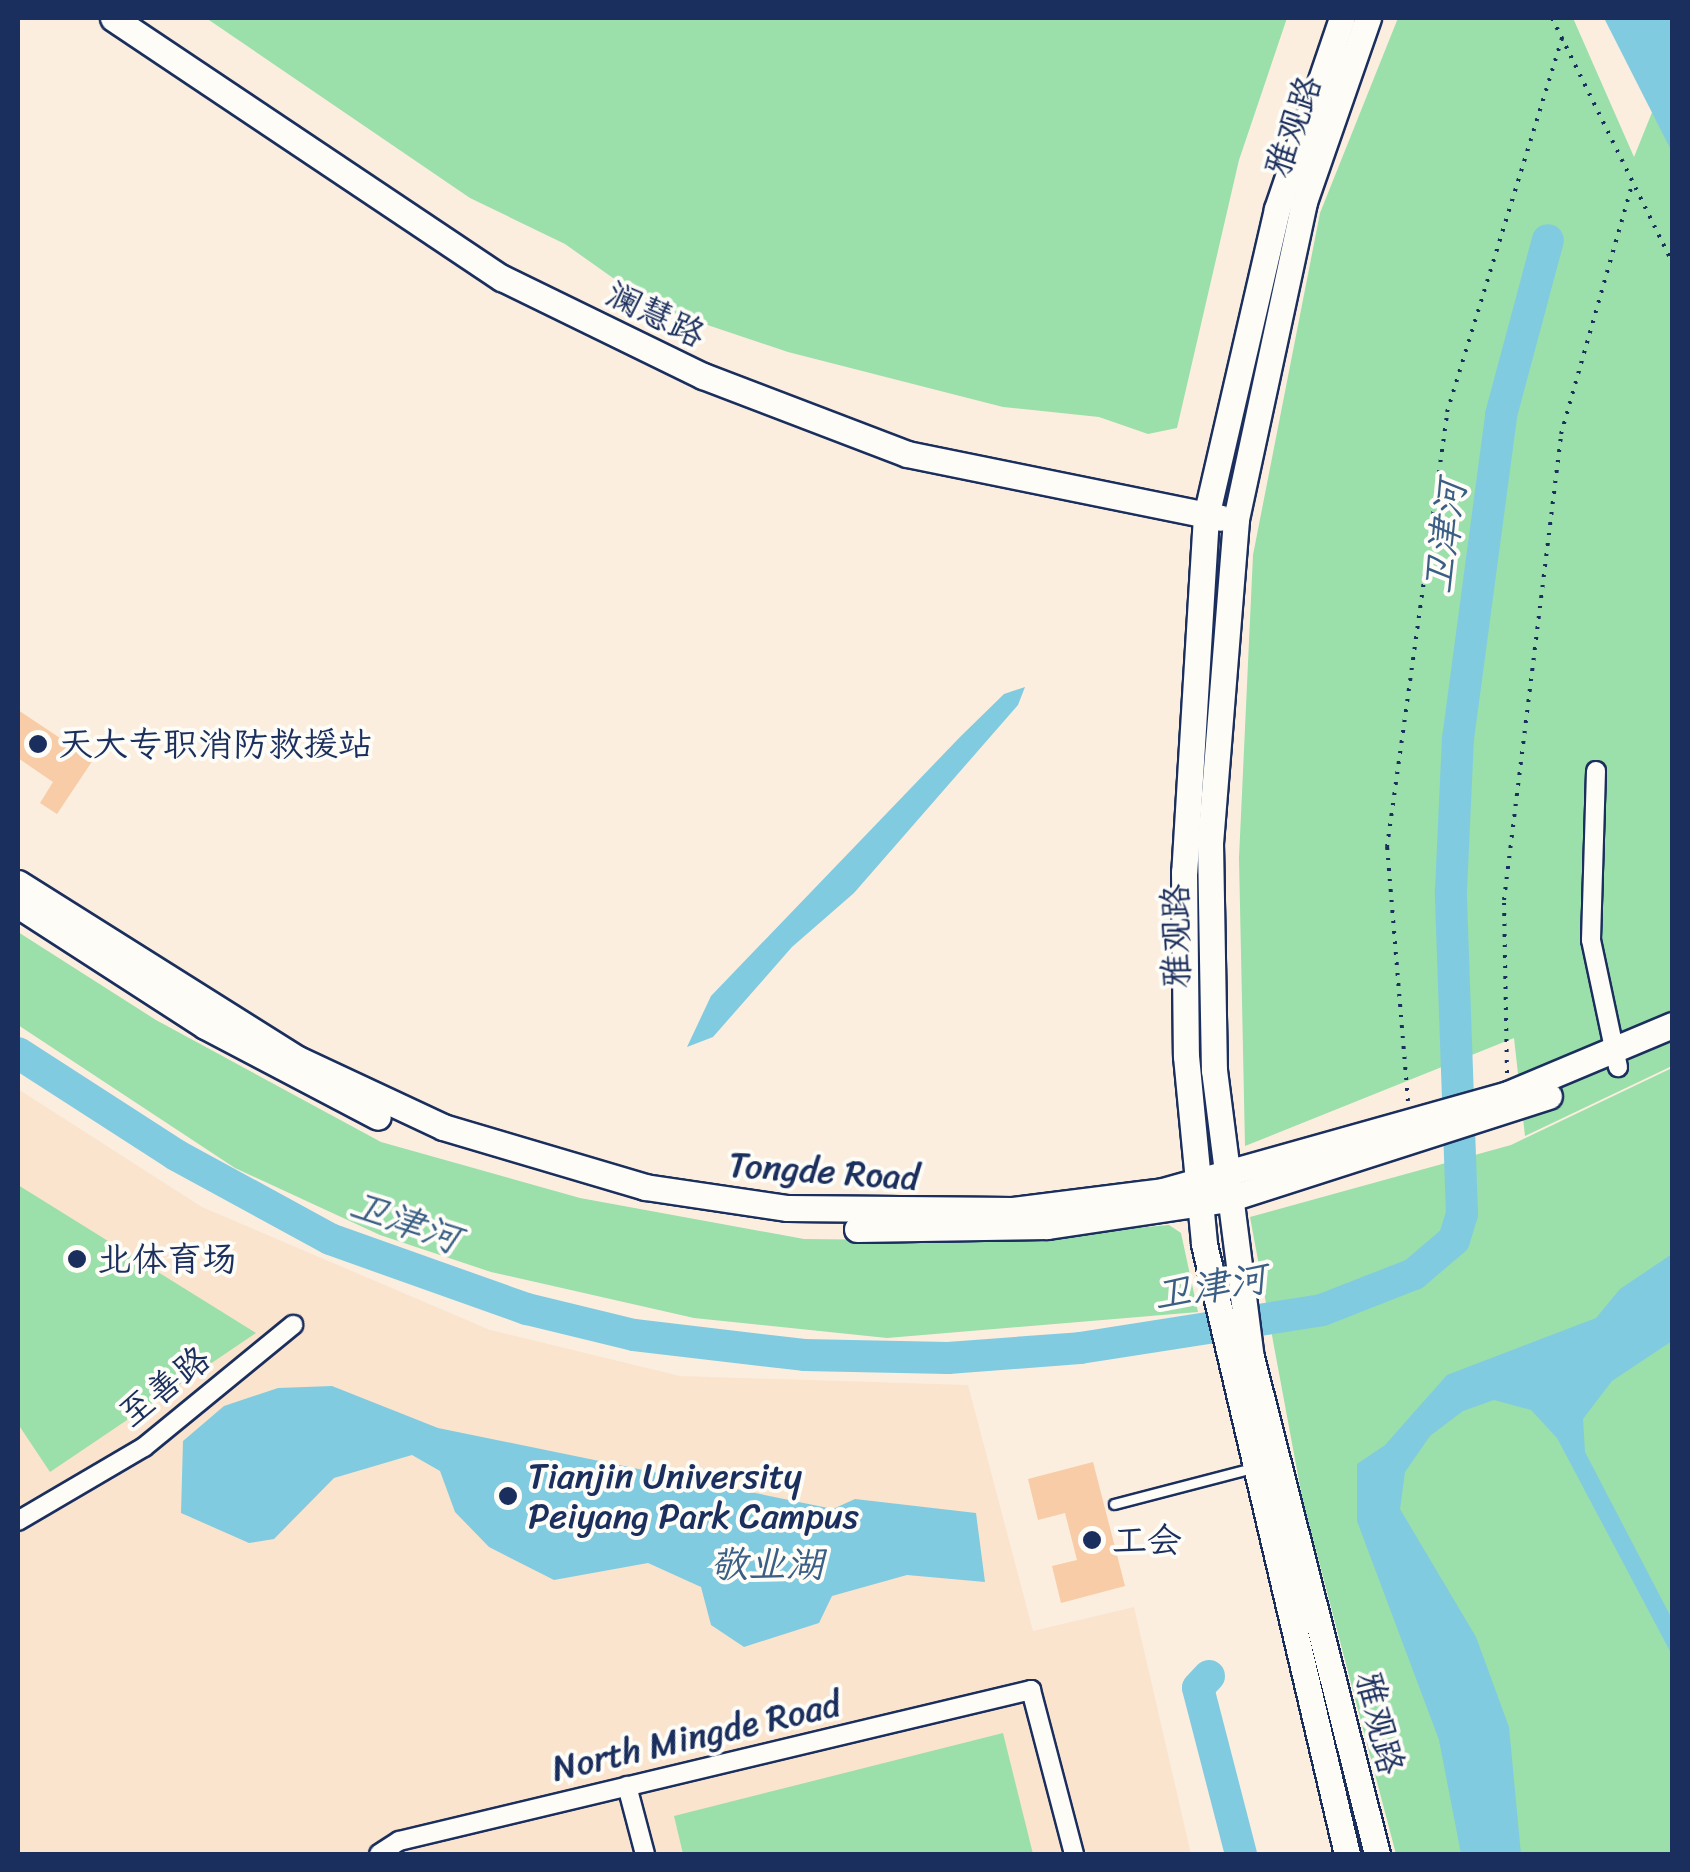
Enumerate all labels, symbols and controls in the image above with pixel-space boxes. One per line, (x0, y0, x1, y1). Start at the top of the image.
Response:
street label: 雅观路 (1256, 70, 1330, 182)
street label: 澜慧路 (600, 272, 712, 356)
water label: 卫津河 (1414, 477, 1476, 597)
place label: 天大专职消防救援站 (58, 723, 373, 765)
marker: 天大专职消防救援站 (27, 733, 49, 755)
street label: 雅观路 (1154, 883, 1198, 989)
street label: Tongde Road (727, 1143, 921, 1199)
water label: 卫津河 (344, 1181, 466, 1263)
place label: 北体育场 (97, 1238, 237, 1280)
marker: 北体育场 (66, 1248, 88, 1270)
water label: 卫津河 (1150, 1256, 1270, 1318)
street label: 至善路 (110, 1337, 218, 1435)
place label: Tianjin University Peiyang Park Campus (528, 1455, 857, 1537)
marker: Tianjin University Peiyang Park Campus (497, 1485, 519, 1507)
place label: 工会 (1112, 1519, 1182, 1561)
marker: 工会 (1081, 1529, 1103, 1551)
water label: 敬业湖 (710, 1542, 824, 1588)
street label: 雅观路 (1347, 1667, 1413, 1779)
street label: North Mingde Road (548, 1682, 844, 1790)

